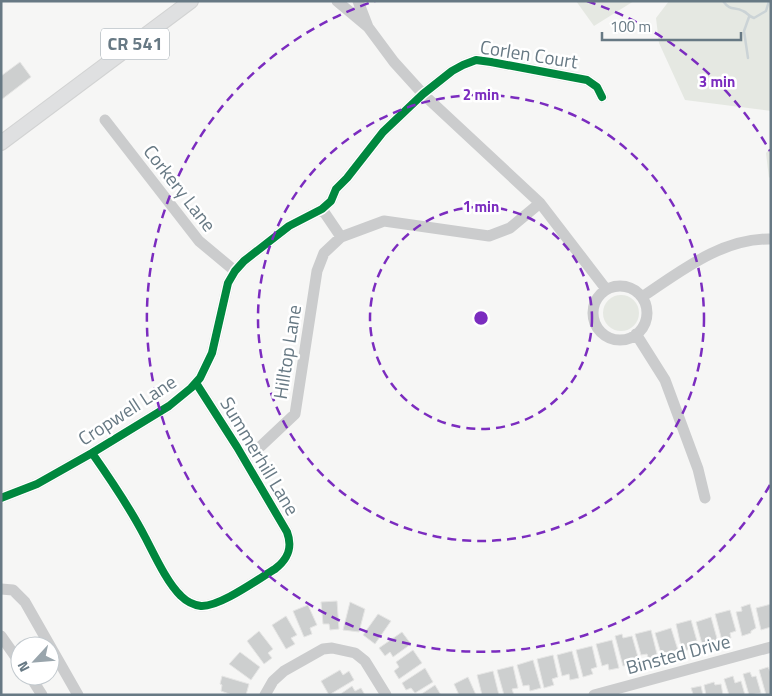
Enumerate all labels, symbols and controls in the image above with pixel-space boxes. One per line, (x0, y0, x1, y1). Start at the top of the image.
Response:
scale bar (602, 10, 741, 42)
text: 100 m (610, 15, 651, 38)
road number: CR 541 (101, 29, 169, 60)
street label: Corlen Court (478, 31, 580, 76)
text: 3 min (699, 70, 735, 93)
text: 2 min (463, 83, 499, 106)
street label: Corkery Lane (137, 138, 224, 237)
text: 1 min (463, 195, 499, 218)
street label: Hilltop Lane (265, 303, 308, 401)
centre of rings (472, 309, 490, 327)
street label: Cropwell Lane (72, 367, 182, 452)
street label: Summerhill Lane (213, 391, 307, 521)
street label: Binsted Drive (622, 626, 733, 681)
north arrow (10, 636, 60, 686)
text: N (11, 658, 34, 676)

